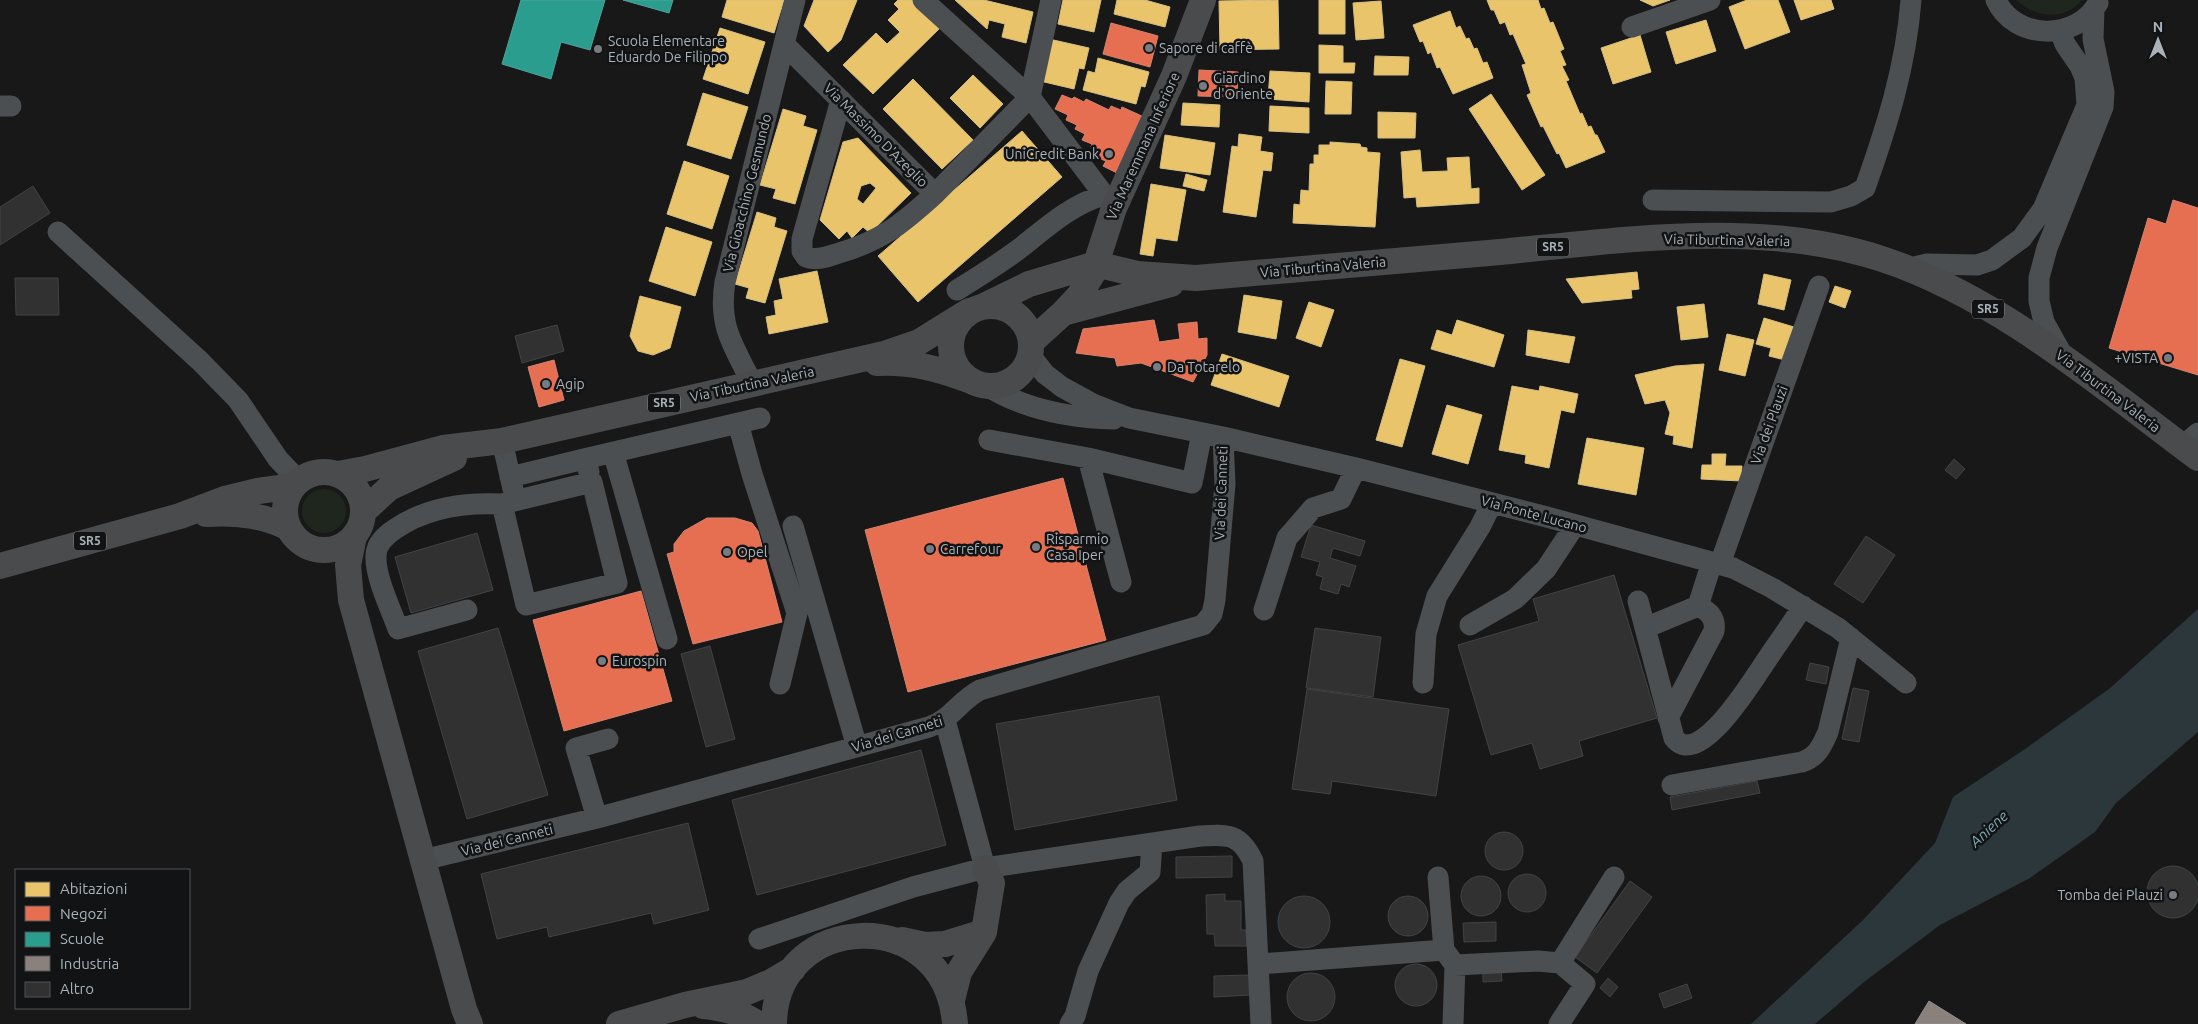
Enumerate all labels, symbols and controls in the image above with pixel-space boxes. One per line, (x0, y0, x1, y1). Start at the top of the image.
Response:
north arrow (2133, 15, 2183, 65)
text: N (2153, 19, 2163, 35)
place label: Scuola Elementare Eduardo De Filippo (608, 33, 727, 65)
place label: Sapore di caffè (1159, 40, 1253, 56)
marker: Sapore di caffè (1143, 42, 1155, 54)
marker: Scuola Elementare Eduardo De Filippo (592, 43, 604, 55)
street label: Via Maremmana Inferiore (1103, 70, 1183, 222)
place label: Giardino d'Oriente (1213, 70, 1273, 102)
street label: Via Massimo D'Azeglio (821, 80, 931, 190)
marker: Giardino d'Oriente (1197, 80, 1209, 92)
street label: Via Gioacchino Gesmundo (720, 112, 774, 274)
place label: UniCredit Bank (1005, 146, 1099, 162)
marker: UniCredit Bank (1103, 148, 1115, 160)
street label: Via Tiburtina Valeria (1664, 231, 1790, 249)
road number: SR5 (1537, 238, 1569, 256)
street label: Via Tiburtina Valeria (1259, 254, 1387, 280)
road number: SR5 (1972, 300, 2004, 318)
street label: Via Tiburtina Valeria (2053, 347, 2163, 435)
place label: +VISTA (2114, 350, 2158, 366)
marker: +VISTA (2162, 352, 2174, 364)
place label: Da Totarelo (1167, 359, 1240, 375)
marker: Da Totarelo (1151, 361, 1163, 373)
street label: Via Tiburtina Valeria (688, 363, 816, 405)
place label: Agip (556, 376, 585, 392)
marker: Agip (540, 378, 552, 390)
street label: Via dei Plauzi (1747, 383, 1791, 467)
road number: SR5 (648, 393, 680, 412)
street label: Via dei Canneti (1211, 446, 1231, 540)
street label: Via Ponte Lucano (1479, 492, 1589, 536)
place label: Risparmio Casa Iper (1046, 531, 1109, 563)
road number: SR5 (74, 532, 106, 550)
place label: Carrefour (940, 541, 1002, 557)
marker: Risparmio Casa Iper (1030, 541, 1042, 553)
marker: Carrefour (924, 543, 936, 555)
place label: Opel (737, 544, 768, 560)
marker: Opel (721, 546, 733, 558)
place label: Eurospin (612, 653, 667, 669)
marker: Eurospin (596, 655, 608, 667)
street label: Via dei Canneti (850, 713, 944, 755)
water label: Aniene (1966, 807, 2011, 851)
street label: Via dei Canneti (459, 821, 555, 859)
legend (15, 869, 190, 1009)
text: Abitazioni (60, 880, 127, 897)
place label: Tomba dei Plauzi (2057, 887, 2163, 903)
marker: Tomba dei Plauzi (2167, 889, 2179, 901)
text: Negozi (60, 905, 107, 922)
text: Scuole (60, 930, 104, 947)
text: Industria (60, 955, 119, 972)
text: Altro (60, 980, 94, 997)

